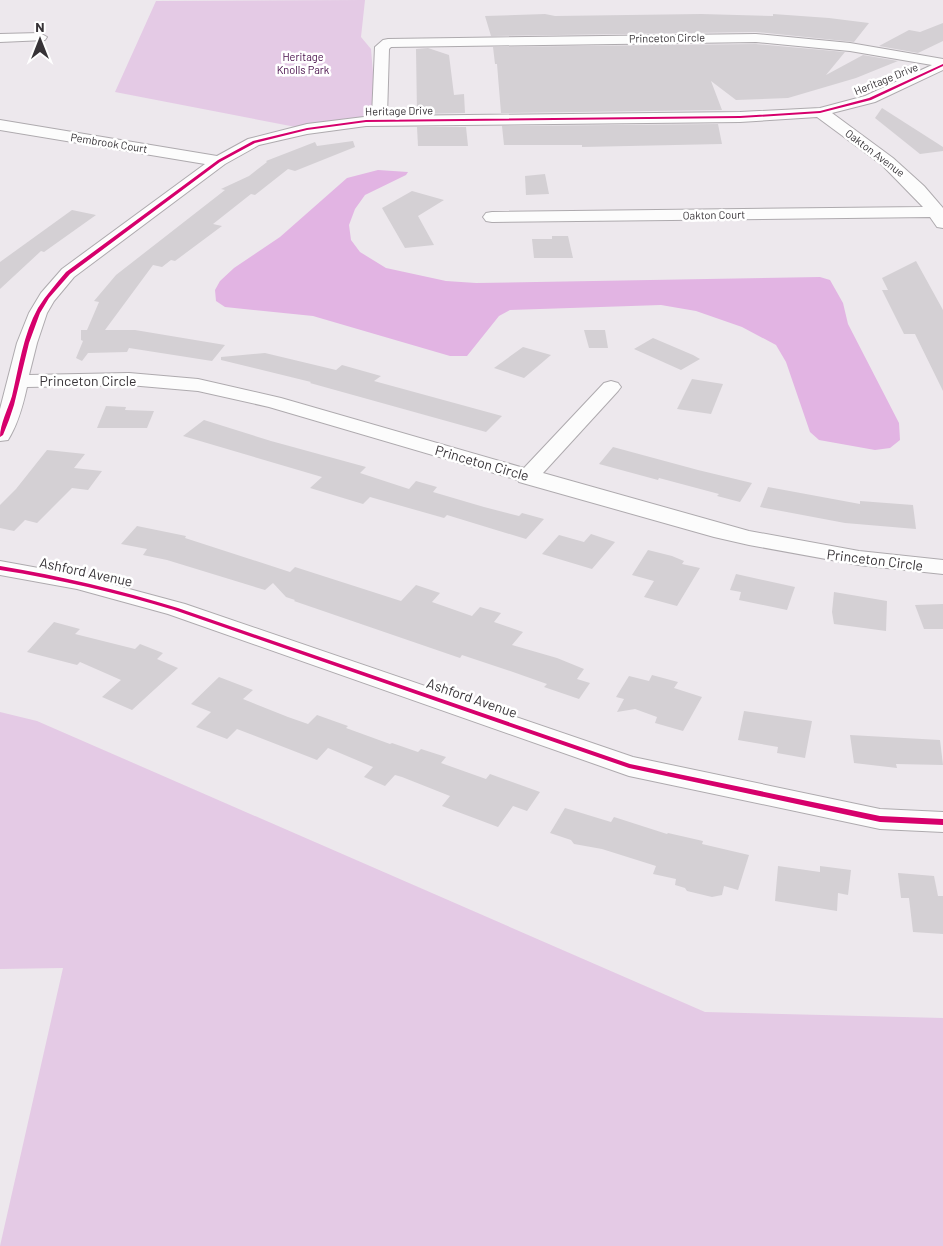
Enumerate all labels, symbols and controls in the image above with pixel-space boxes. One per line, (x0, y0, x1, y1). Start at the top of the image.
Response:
north arrow (15, 15, 65, 65)
text: N (35, 18, 45, 35)
street label: Princeton Circle (629, 30, 705, 45)
park label: Heritage Knolls Park (277, 50, 330, 76)
street label: Heritage Drive (852, 60, 920, 97)
street label: Heritage Drive (365, 103, 433, 118)
street label: Oakton Avenue (843, 126, 908, 179)
street label: Pembrook Court (70, 130, 148, 155)
street label: Oakton Court (683, 207, 745, 222)
street label: Princeton Circle (40, 372, 136, 389)
street label: Princeton Circle (433, 441, 531, 484)
street label: Princeton Circle (826, 545, 924, 574)
street label: Ashford Avenue (38, 553, 134, 590)
street label: Ashford Avenue (425, 674, 520, 721)

